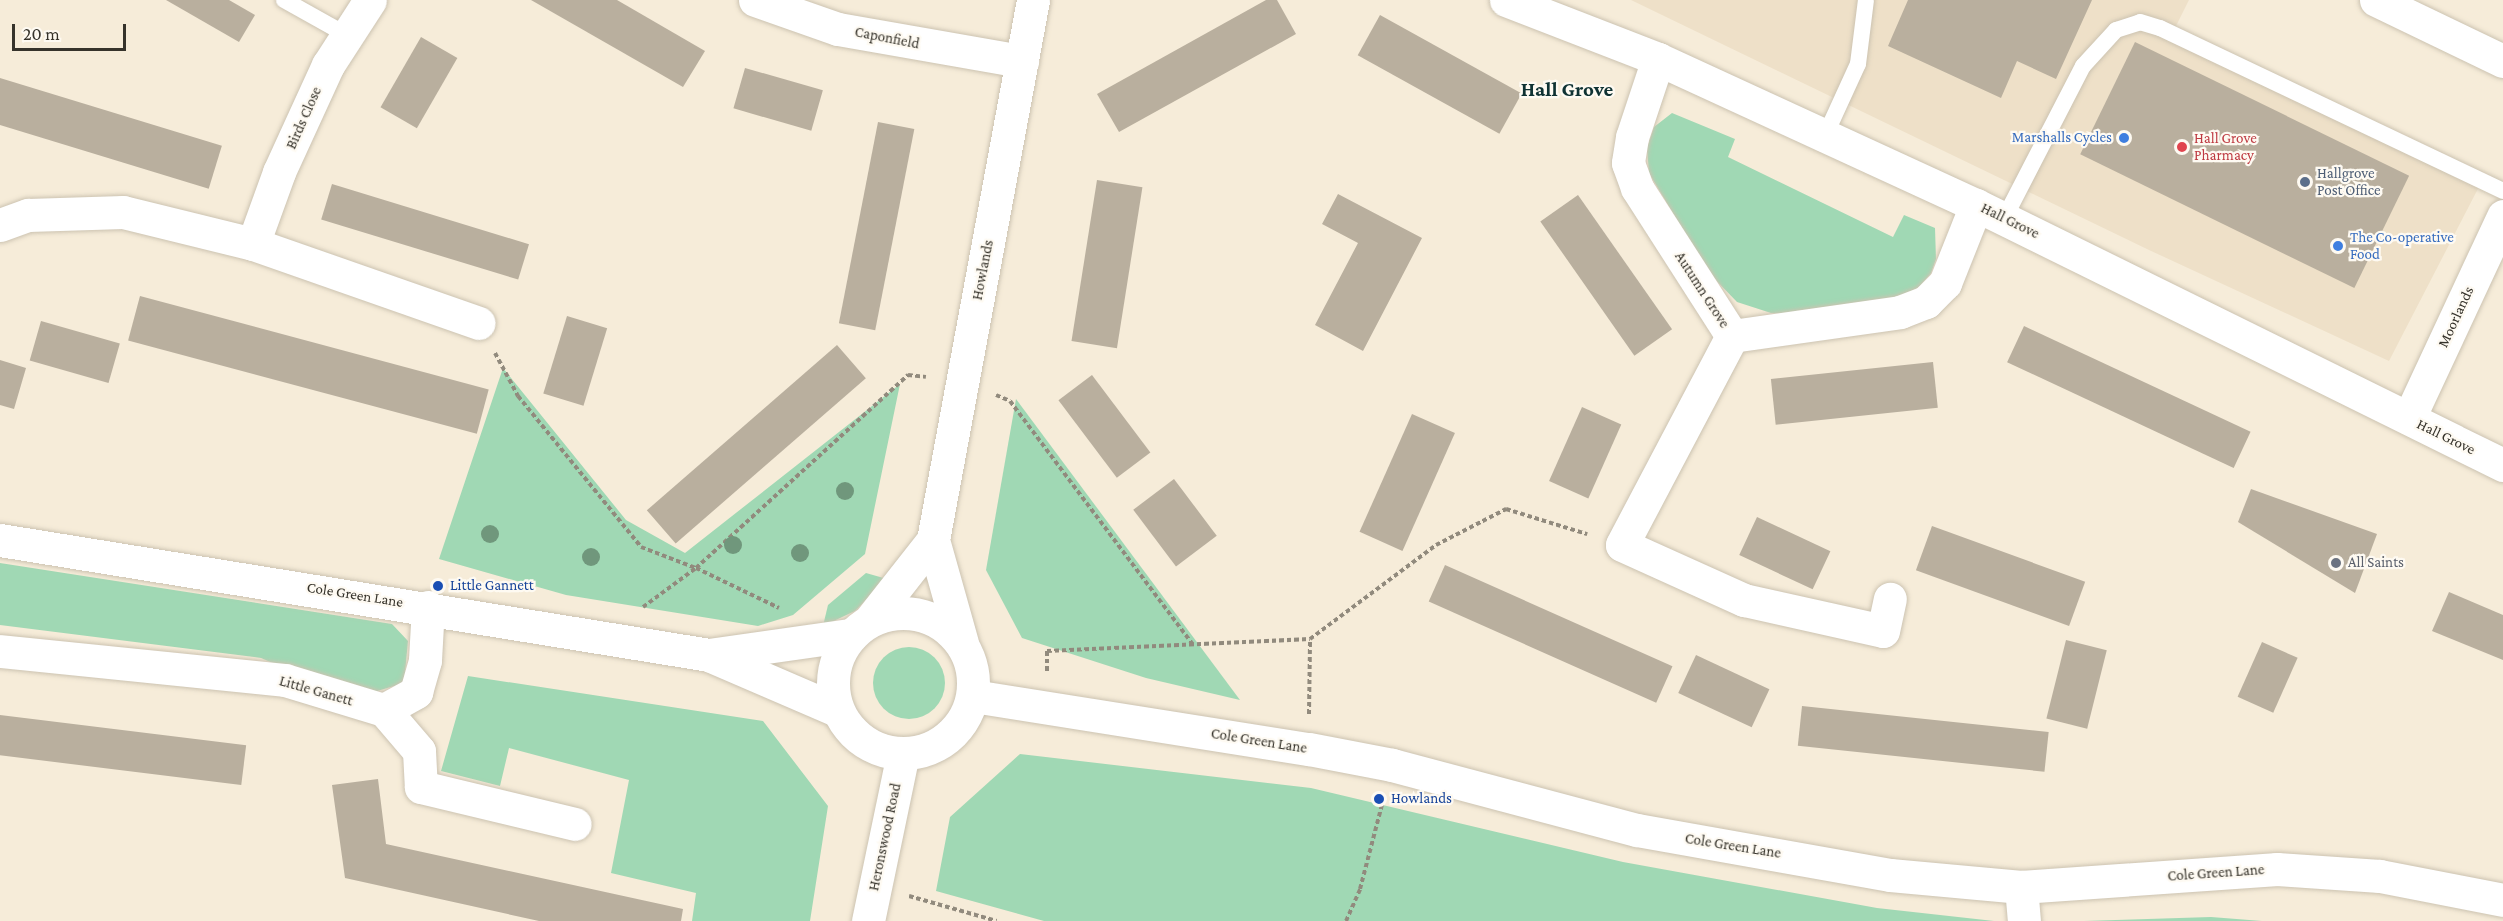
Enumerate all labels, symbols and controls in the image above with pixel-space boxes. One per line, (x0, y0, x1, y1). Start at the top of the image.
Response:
scale bar (15, 12, 129, 50)
street label: Caponfield (853, 23, 921, 53)
text: 20 m (23, 24, 60, 44)
district label: Hall Grove (1521, 76, 1613, 102)
street label: Birds Close (282, 84, 326, 152)
place label: Marshalls Cycles (2012, 129, 2112, 147)
place label: Hall Grove Pharmacy (2194, 129, 2257, 164)
marker: Marshalls Cycles (2117, 131, 2131, 145)
marker: Hall Grove Pharmacy (2175, 140, 2189, 154)
place label: Hallgrove Post Office (2317, 164, 2381, 199)
marker: Hallgrove Post Office (2298, 175, 2312, 189)
street label: Hall Grove (1978, 199, 2042, 243)
place label: The Co-operative Food (2350, 228, 2454, 263)
street label: Howlands (968, 238, 998, 302)
marker: The Co-operative Food (2331, 239, 2345, 253)
street label: Autumn Grove (1671, 248, 1733, 332)
street label: Moorlands (2434, 284, 2478, 350)
street label: Hall Grove (2414, 415, 2478, 459)
place label: All Saints (2348, 554, 2404, 572)
marker: All Saints (2329, 556, 2343, 570)
place label: Little Gannett (450, 577, 534, 595)
street label: Cole Green Lane (306, 579, 404, 611)
marker: Little Gannett (431, 579, 445, 593)
street label: Little Ganett (277, 672, 355, 710)
street label: Cole Green Lane (1210, 725, 1308, 757)
street label: Heronswood Road (865, 781, 905, 893)
place label: Howlands (1391, 790, 1452, 808)
marker: Howlands (1372, 792, 1386, 806)
street label: Cole Green Lane (1684, 830, 1782, 862)
street label: Cole Green Lane (2167, 861, 2265, 885)

